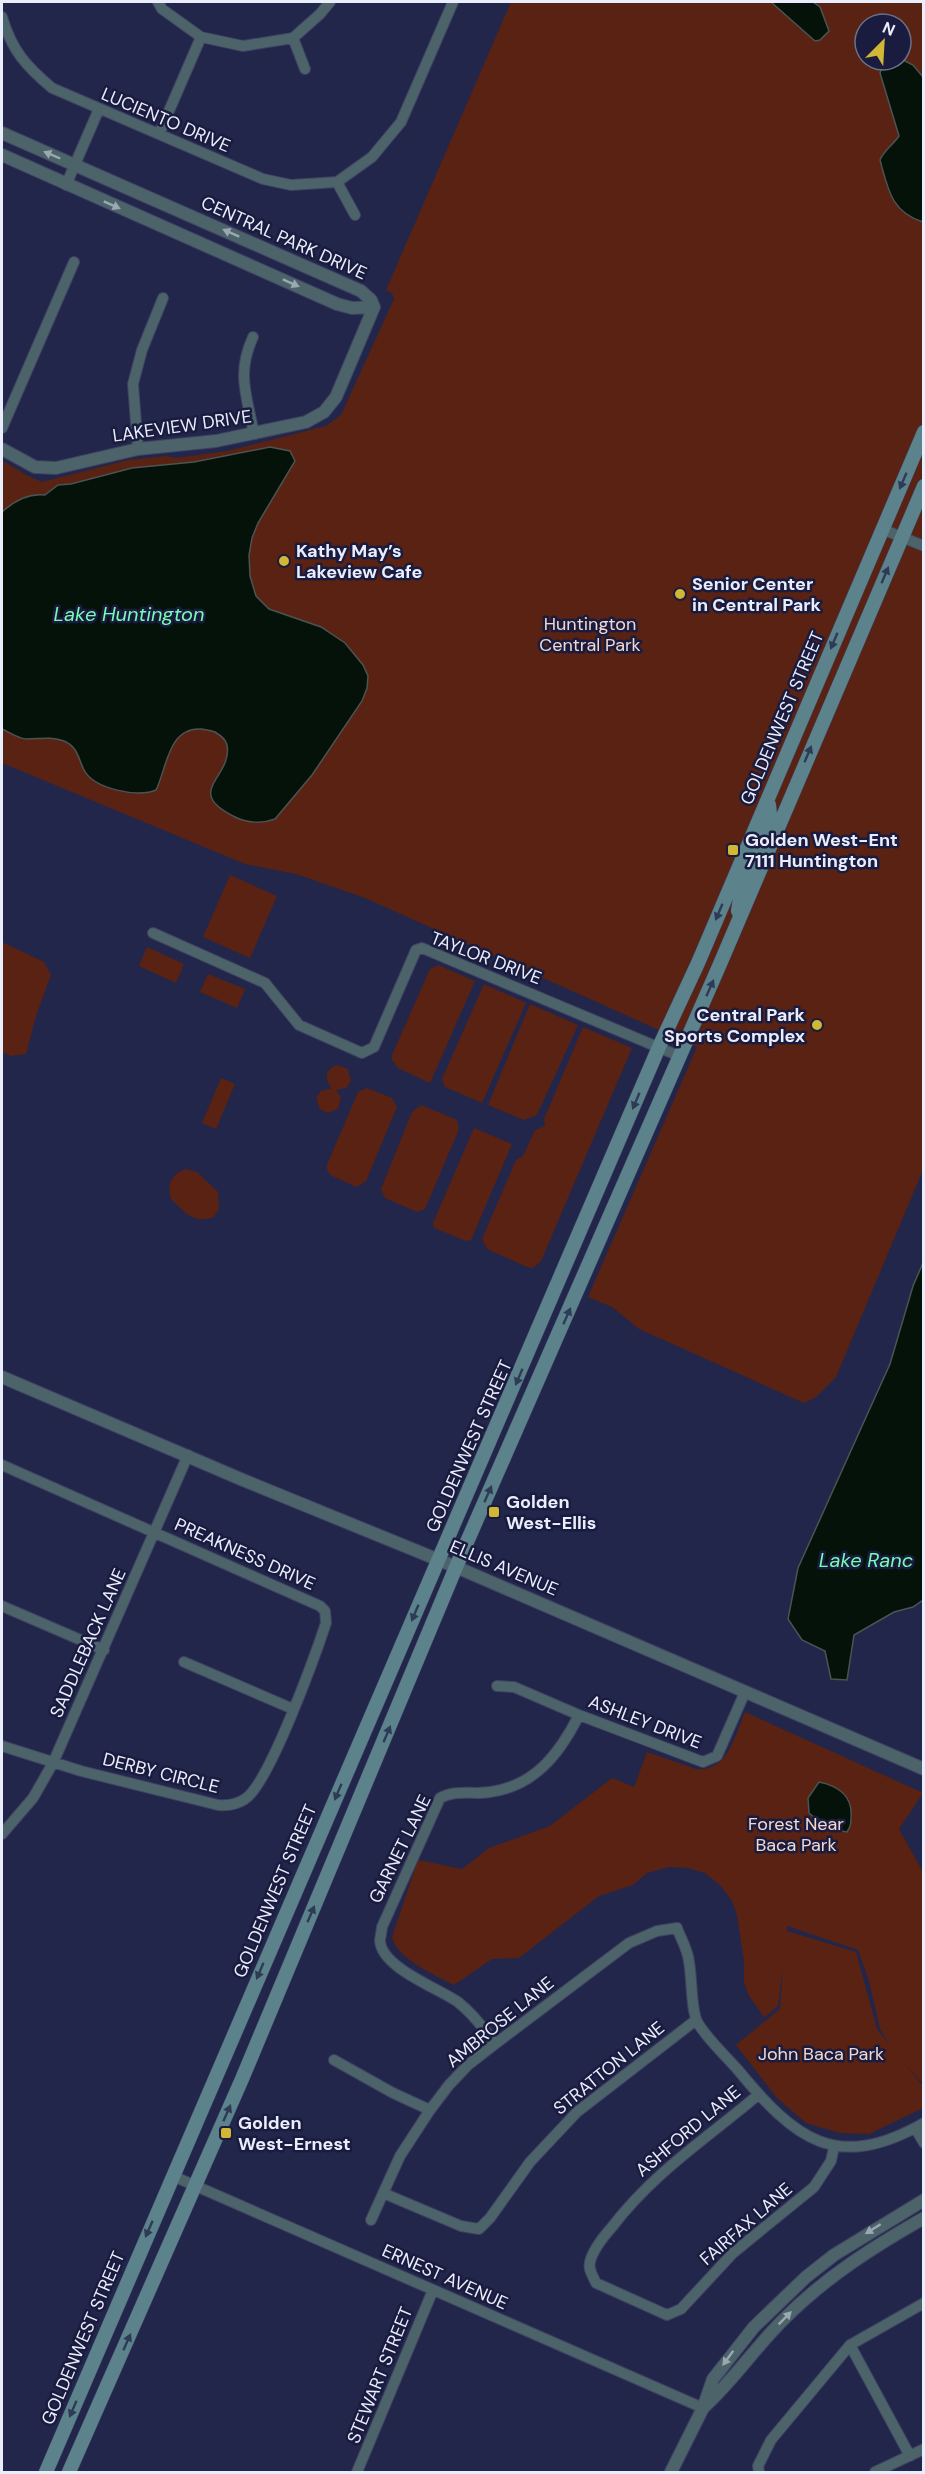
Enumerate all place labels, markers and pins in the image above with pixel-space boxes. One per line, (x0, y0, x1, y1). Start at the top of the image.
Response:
place label: Kathy May’s Lakeview Cafe (296, 539, 422, 584)
marker: Kathy May’s Lakeview Cafe (277, 554, 291, 568)
place label: Senior Center in Central Park (692, 572, 822, 617)
marker: Senior Center in Central Park (673, 587, 687, 601)
place label: Golden West-Ent 7111 Huntington (745, 828, 898, 873)
marker: Golden West-Ent 7111 Huntington (726, 843, 740, 857)
place label: Central Park Sports Complex (664, 1003, 806, 1048)
marker: Central Park Sports Complex (810, 1018, 824, 1032)
place label: Golden West-Ellis (506, 1490, 596, 1535)
marker: Golden West-Ellis (487, 1505, 501, 1519)
place label: Golden West-Ernest (238, 2111, 351, 2156)
marker: Golden West-Ernest (219, 2126, 233, 2140)

